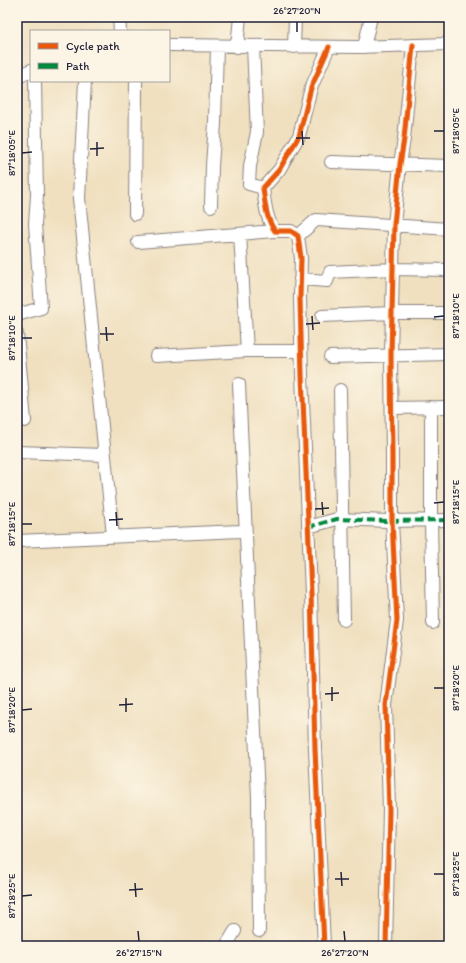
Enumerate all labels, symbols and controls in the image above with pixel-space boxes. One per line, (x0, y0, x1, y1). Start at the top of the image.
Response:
text: 26°27'20"N (273, 4, 321, 17)
legend (30, 30, 170, 82)
text: Cycle path (66, 39, 120, 53)
text: Path (66, 59, 89, 73)
text: 87°18'05"E (449, 108, 462, 154)
text: 87°18'05"E (5, 130, 18, 176)
text: 87°18'10"E (449, 293, 462, 339)
text: 87°18'10"E (5, 315, 18, 361)
text: 87°18'15"E (449, 479, 462, 524)
text: 87°18'15"E (5, 501, 18, 546)
text: 87°18'20"E (449, 665, 462, 711)
text: 87°18'20"E (5, 687, 18, 733)
text: 87°18'25"E (449, 851, 462, 897)
text: 87°18'25"E (5, 873, 18, 919)
text: 26°27'15"N (116, 946, 162, 959)
text: 26°27'20"N (321, 946, 369, 959)

